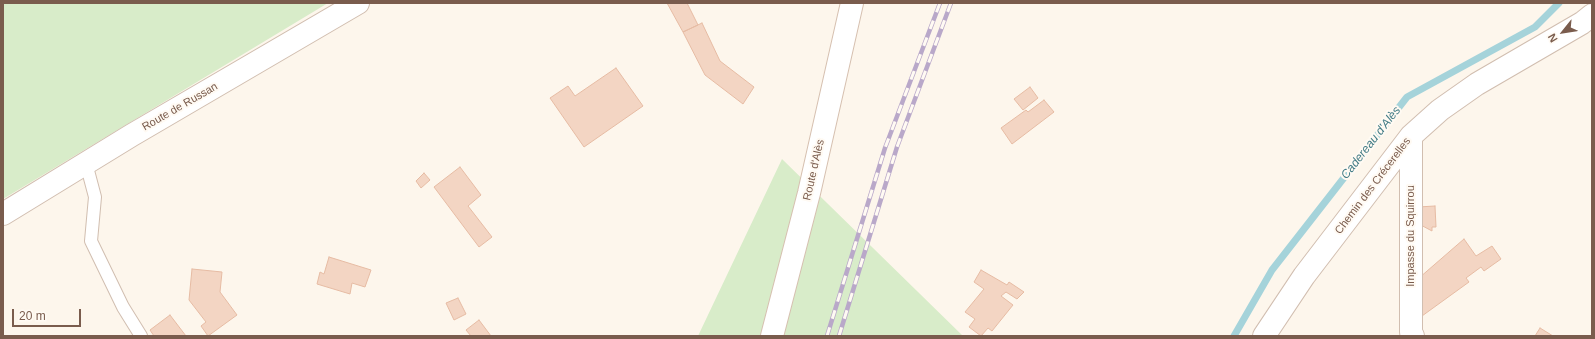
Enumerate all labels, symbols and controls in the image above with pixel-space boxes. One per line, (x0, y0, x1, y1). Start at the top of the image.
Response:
north arrow (1543, 12, 1583, 52)
text: N (1545, 32, 1560, 44)
street label: Route de Russan (140, 80, 220, 134)
water label: Cadereau d'Alès (1338, 104, 1404, 182)
street label: Chemin des Crécerelles (1332, 135, 1414, 237)
street label: Route d'Alès (801, 138, 827, 202)
street label: Impasse du Squirrou (1404, 185, 1418, 287)
scale bar (14, 301, 83, 327)
text: 20 m (19, 309, 46, 323)

